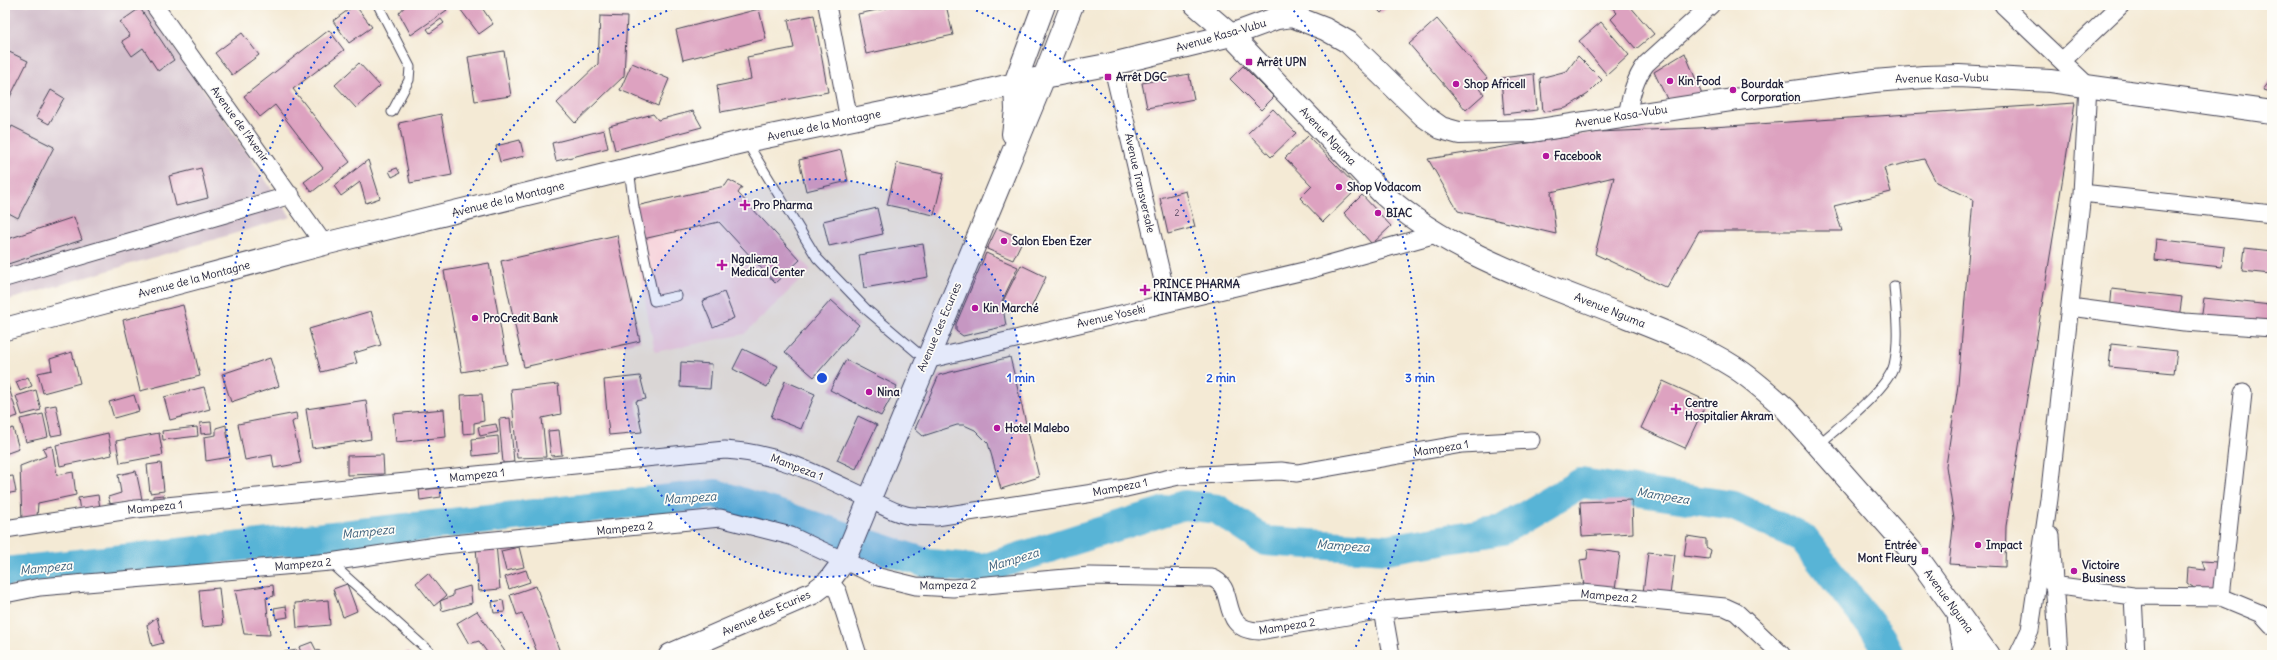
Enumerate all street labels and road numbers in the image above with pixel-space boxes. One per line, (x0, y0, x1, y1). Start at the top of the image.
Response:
street label: Avenue Kasa-Vubu (1174, 15, 1268, 55)
street label: Avenue Kasa-Vubu (1895, 70, 1989, 86)
street label: Avenue de l'Avenir (208, 83, 272, 165)
street label: Avenue Kasa-Vubu (1574, 102, 1669, 130)
street label: Avenue Nguma (1297, 104, 1359, 168)
street label: Avenue de la Montagne (766, 106, 882, 144)
street label: Avenue Transversale (1122, 132, 1158, 234)
street label: Avenue de la Montagne (450, 178, 566, 220)
street label: Avenue de la Montagne (136, 257, 252, 301)
street label: Avenue des Ecuries (914, 280, 964, 374)
street label: Avenue Nguma (1572, 289, 1648, 331)
street label: Avenue Yoseki (1075, 301, 1147, 331)
street label: Mampeza 1 (1413, 437, 1469, 459)
street label: Mampeza 1 (769, 451, 825, 483)
street label: Mampeza 1 (449, 465, 505, 485)
street label: Mampeza 1 (1091, 475, 1149, 499)
street label: Mampeza 1 (127, 497, 183, 517)
street label: Mampeza 2 (596, 518, 654, 538)
street label: Mampeza 2 (274, 555, 332, 573)
street label: Avenue Nguma (1921, 566, 1977, 636)
street label: Mampeza 2 (919, 578, 977, 592)
street label: Avenue des Ecuries (719, 587, 813, 639)
street label: Mampeza 2 (1580, 587, 1638, 605)
street label: Mampeza 2 (1258, 615, 1316, 637)

